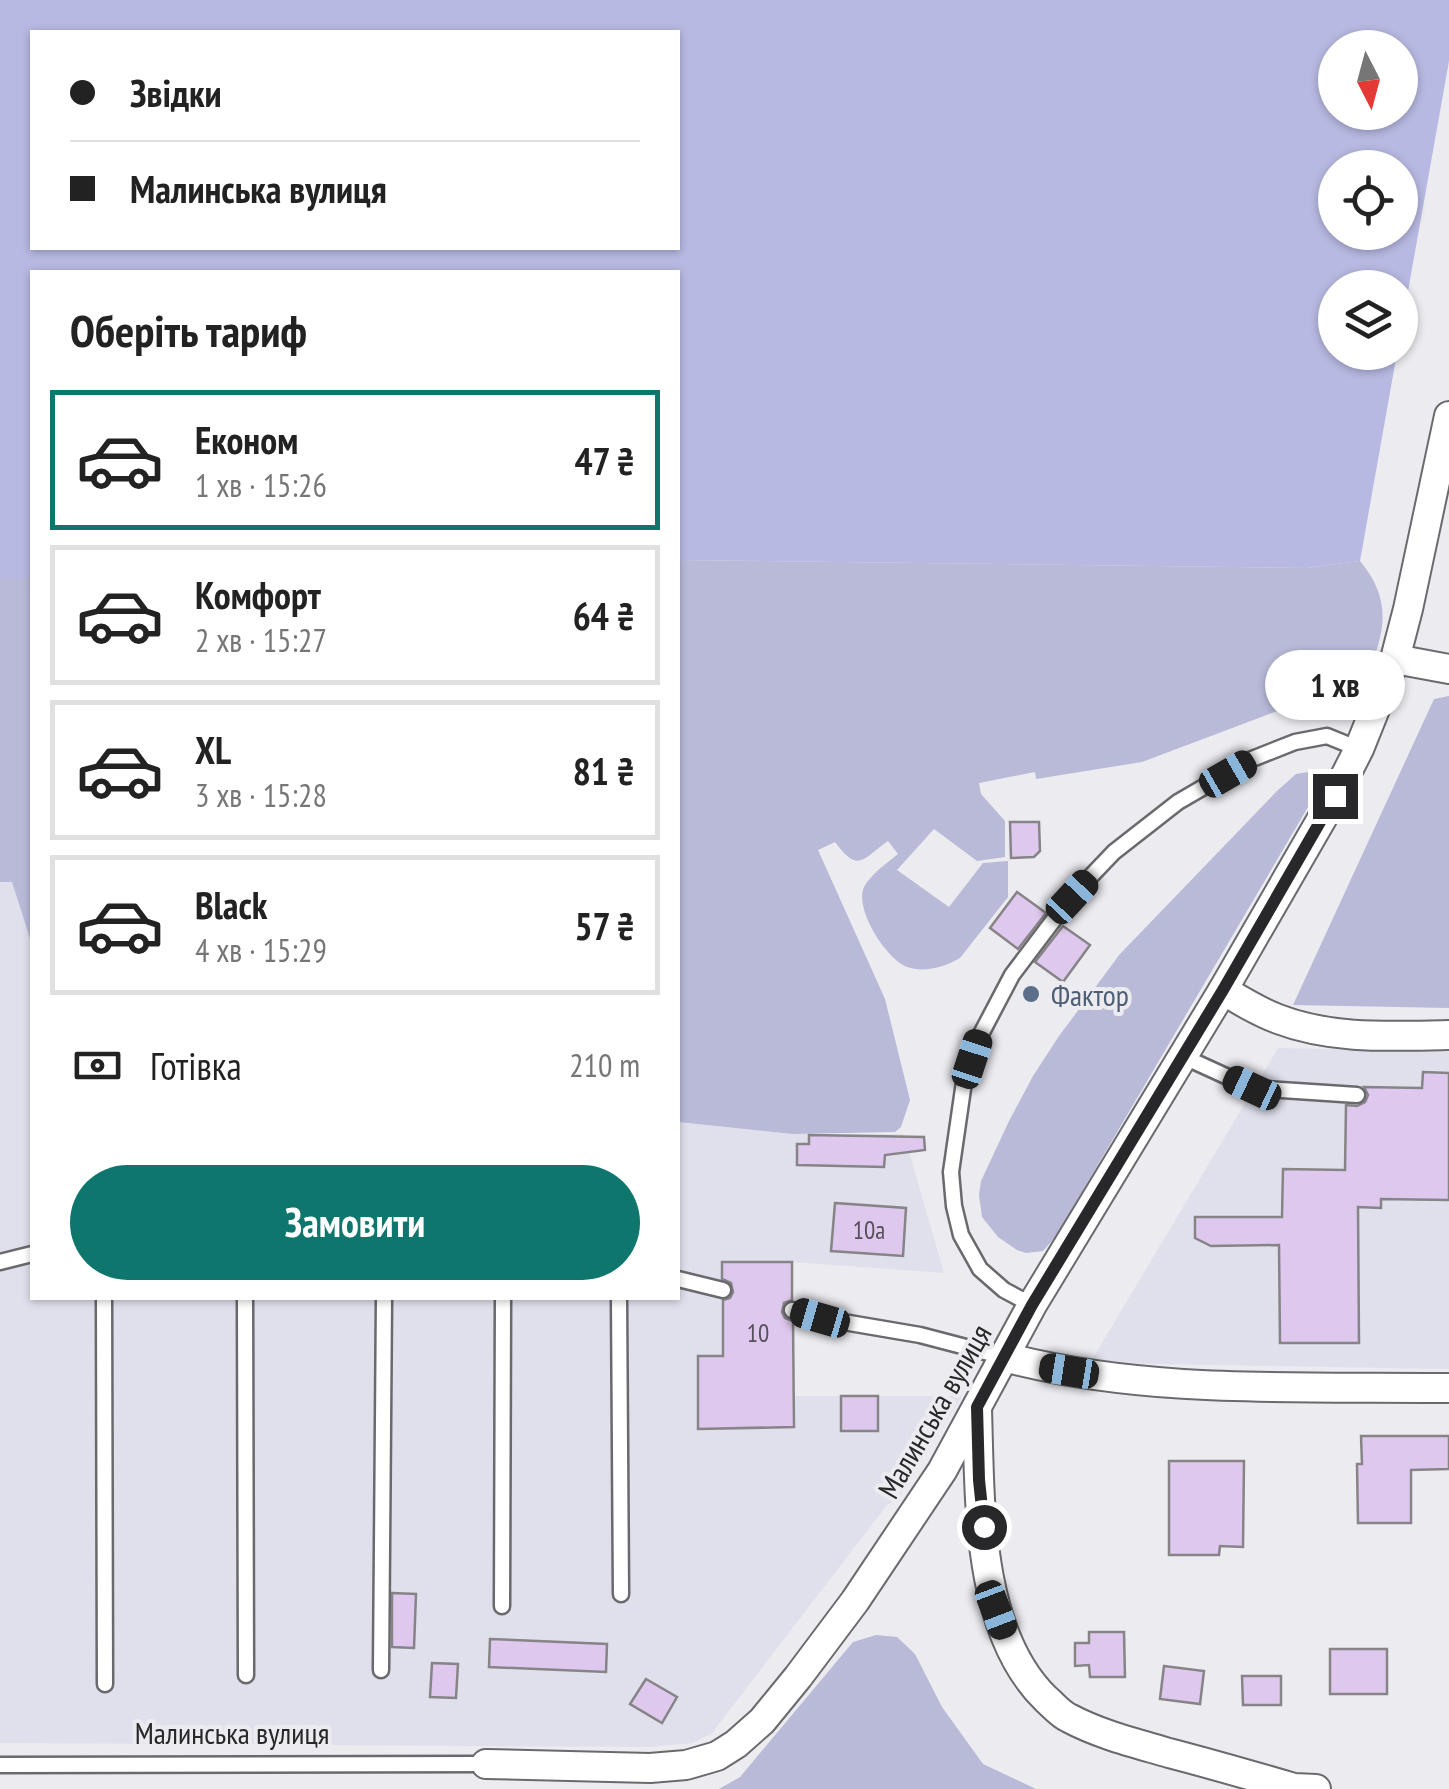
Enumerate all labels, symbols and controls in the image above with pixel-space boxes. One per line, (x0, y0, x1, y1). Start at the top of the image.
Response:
north arrow (1318, 30, 1418, 130)
map controls (1318, 30, 1418, 370)
text: Звідки (130, 68, 222, 117)
button: locate (1318, 150, 1418, 250)
text: Малинська вулиця (130, 164, 387, 213)
button: layers (1318, 270, 1418, 370)
text: Оберіть тариф (70, 301, 307, 359)
icon: car (75, 415, 165, 505)
text: Економ (195, 415, 298, 464)
text: 47 ₴ (574, 436, 635, 485)
text: 1 хв · 15:26 (195, 464, 327, 506)
icon: car (75, 570, 165, 660)
text: Комфорт (195, 570, 321, 619)
text: 64 ₴ (573, 591, 635, 640)
text: 2 хв · 15:27 (195, 619, 327, 661)
callout: 1 хв (1265, 651, 1405, 721)
text: 1 хв (1310, 664, 1360, 706)
icon: car (75, 725, 165, 815)
text: XL (195, 725, 231, 774)
text: 81 ₴ (573, 746, 635, 795)
car (1195, 746, 1261, 802)
text: 3 хв · 15:28 (195, 774, 327, 816)
route end (1313, 774, 1358, 819)
car (1041, 865, 1103, 929)
icon: car (75, 880, 165, 970)
text: Black (195, 880, 268, 929)
text: 57 ₴ (574, 901, 635, 950)
text: 4 хв · 15:29 (195, 929, 327, 971)
place label: Фактор (1051, 975, 1129, 1014)
marker: Фактор (1020, 983, 1042, 1005)
car (948, 1026, 996, 1092)
icon: cash (70, 1038, 125, 1093)
text: Готівка (150, 1041, 242, 1090)
text: 210 m (569, 1044, 640, 1086)
car (1218, 1062, 1286, 1114)
button: Замовити (70, 1165, 640, 1280)
house number: 10а (853, 1214, 885, 1246)
car (787, 1295, 853, 1341)
house number: 10 (747, 1317, 769, 1349)
street label: Малинська вулиця (868, 1317, 1000, 1505)
car (1037, 1351, 1101, 1391)
route start (962, 1505, 1007, 1550)
car (971, 1577, 1021, 1643)
street label: Малинська вулиця (135, 1713, 329, 1752)

